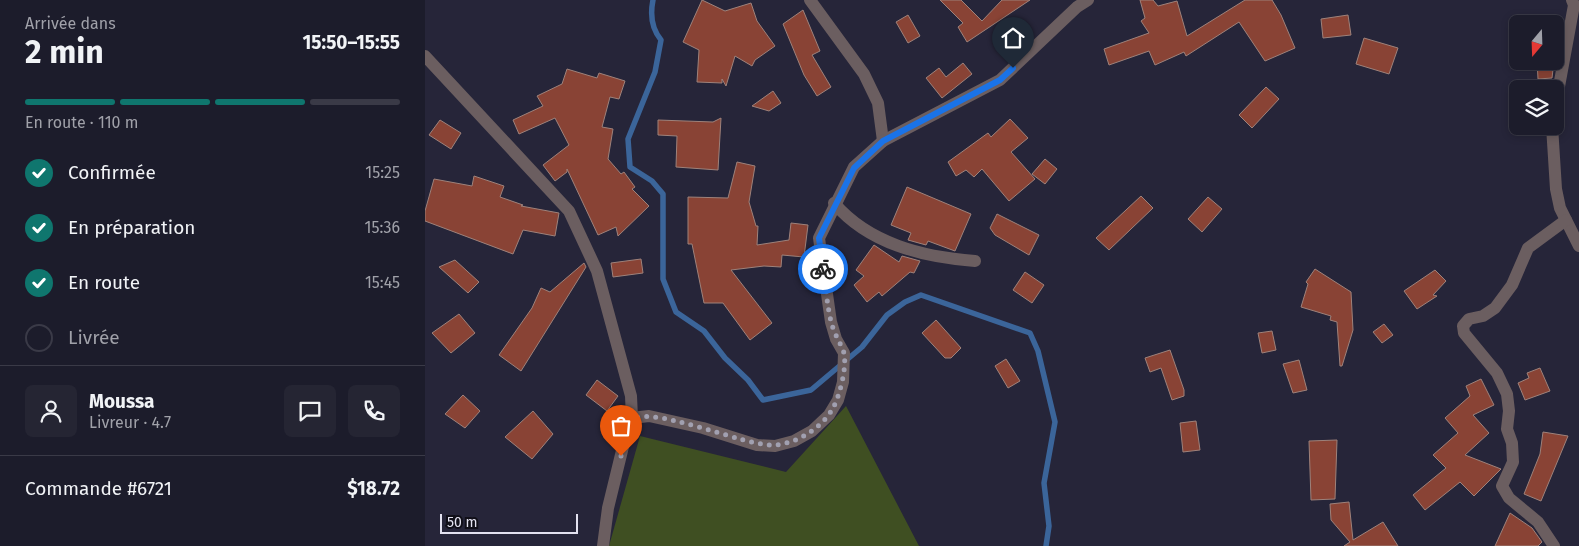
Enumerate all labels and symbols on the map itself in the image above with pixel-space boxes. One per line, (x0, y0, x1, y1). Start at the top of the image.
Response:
north arrow (1509, 15, 1564, 70)
pin (992, 17, 1034, 68)
courier (798, 244, 848, 294)
pin (600, 405, 642, 456)
scale bar (440, 511, 577, 534)

